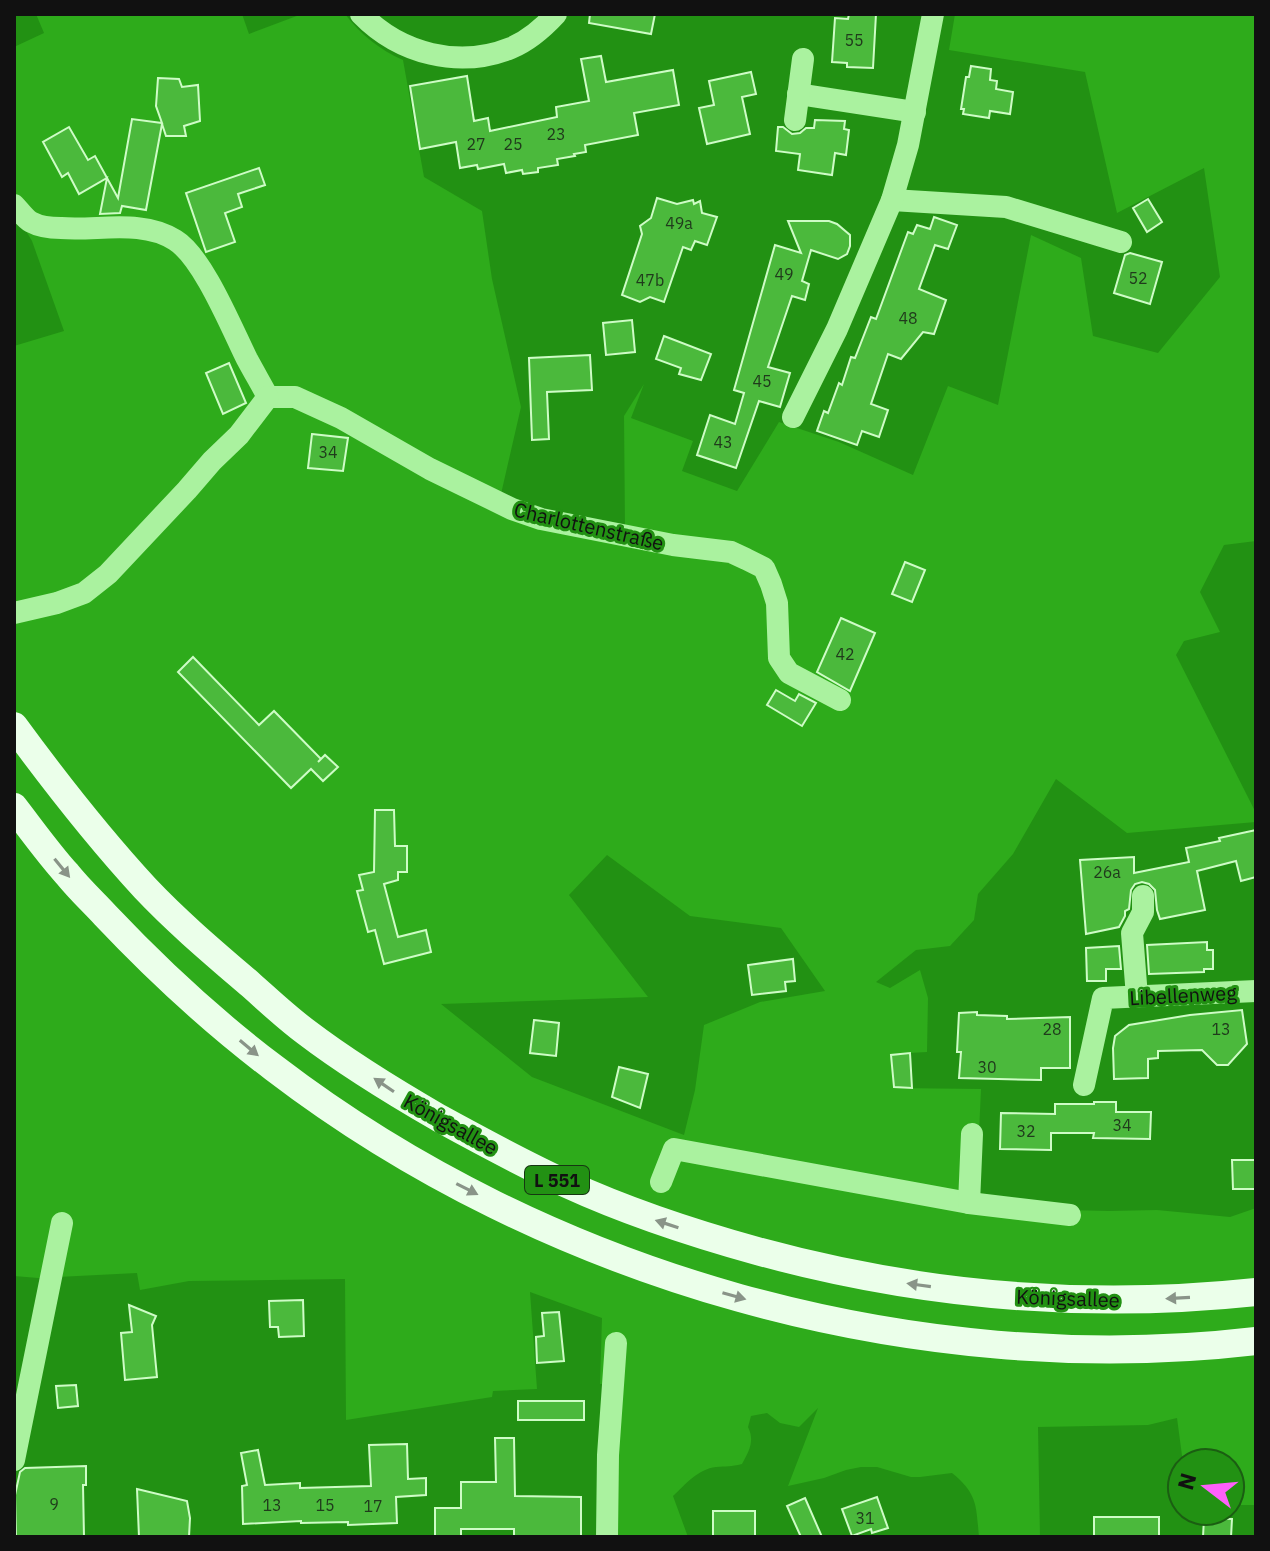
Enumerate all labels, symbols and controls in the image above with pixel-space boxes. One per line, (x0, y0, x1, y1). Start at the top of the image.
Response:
house number: 55 (844, 30, 864, 50)
house number: 23 (546, 124, 566, 144)
house number: 27 (466, 134, 486, 154)
house number: 25 (503, 134, 523, 154)
house number: 49a (665, 213, 693, 233)
house number: 49 (774, 264, 794, 284)
house number: 52 (1128, 268, 1148, 288)
house number: 47b (636, 270, 664, 290)
house number: 48 (898, 308, 918, 328)
house number: 45 (752, 371, 772, 391)
house number: 43 (713, 432, 733, 452)
house number: 34 (318, 442, 338, 462)
street label: Charlottenstraße (511, 496, 667, 556)
house number: 42 (835, 644, 855, 664)
one-way arrow (53, 858, 70, 878)
house number: 26a (1093, 862, 1121, 882)
street label: Libellenweg (1129, 979, 1238, 1011)
house number: 28 (1042, 1019, 1062, 1039)
house number: 13 (1211, 1019, 1231, 1039)
one-way arrow (239, 1039, 259, 1056)
house number: 30 (977, 1057, 997, 1077)
one-way arrow (373, 1078, 395, 1093)
street label: Königsallee (399, 1087, 503, 1161)
house number: 34 (1112, 1115, 1132, 1135)
house number: 32 (1016, 1121, 1036, 1141)
road number: L 551 (525, 1166, 589, 1194)
one-way arrow (456, 1183, 479, 1196)
one-way arrow (655, 1217, 679, 1229)
one-way arrow (906, 1278, 931, 1291)
street label: Königsallee (1016, 1283, 1120, 1313)
one-way arrow (723, 1290, 747, 1303)
one-way arrow (1165, 1292, 1190, 1305)
north arrow (1166, 1447, 1246, 1527)
text: N (1170, 1470, 1202, 1493)
house number: 9 (49, 1494, 59, 1514)
house number: 13 (262, 1495, 282, 1515)
house number: 15 (315, 1495, 335, 1515)
house number: 17 (363, 1496, 383, 1516)
house number: 31 (855, 1508, 875, 1528)

